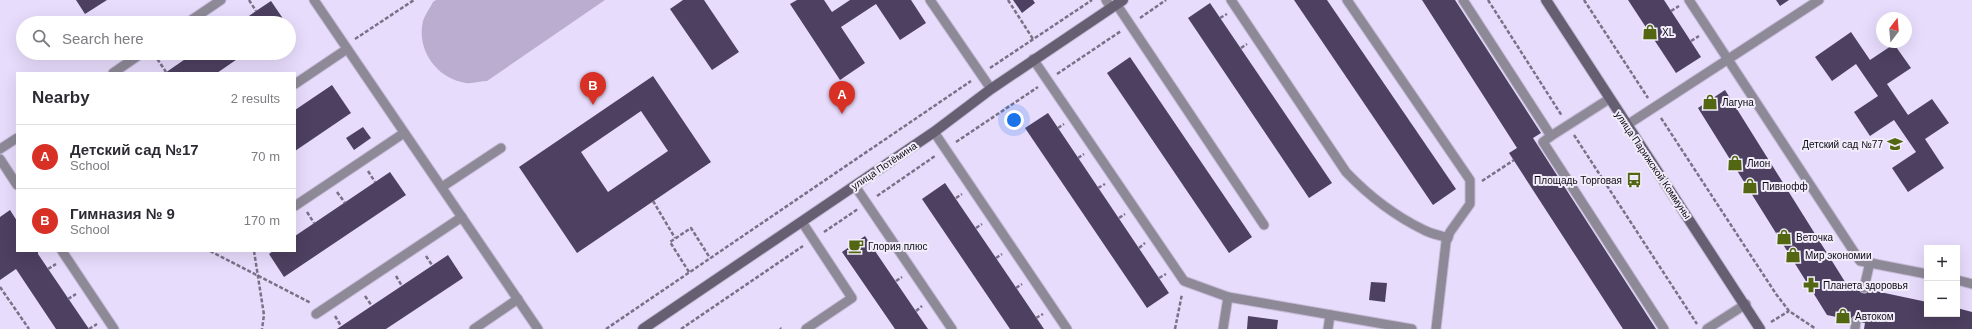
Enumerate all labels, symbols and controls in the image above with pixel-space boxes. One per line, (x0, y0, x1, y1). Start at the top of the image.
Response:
north arrow (1876, 12, 1912, 48)
search box (16, 16, 296, 60)
shop icon: XL (1641, 23, 1659, 41)
icon: search (30, 27, 52, 49)
place label: XL (1662, 27, 1675, 38)
text: Search here (62, 30, 144, 47)
pin: B (580, 72, 606, 105)
pin: A (829, 81, 855, 114)
text: Nearby (32, 88, 90, 107)
text: 2 results (231, 91, 280, 106)
shop icon: Лагуна (1701, 93, 1719, 111)
place label: Лагуна (1722, 97, 1754, 108)
street label: улица Парижской Коммуны (1613, 109, 1693, 221)
your location (1004, 110, 1024, 130)
school or university icon: Детский сад №77 (1886, 135, 1904, 153)
place label: Детский сад №77 (1802, 139, 1883, 150)
street label: улица Потёмина (849, 140, 919, 192)
text: Детский сад №17 (70, 141, 199, 158)
text: A (40, 149, 50, 164)
text: 70 m (251, 149, 280, 164)
shop icon: Лион (1726, 154, 1744, 172)
text: School (70, 158, 110, 173)
place label: Лион (1747, 158, 1770, 169)
bus stop icon: Площадь Торговая (1625, 171, 1643, 189)
place label: Площадь Торговая (1534, 175, 1622, 186)
shop icon: Пивнофф (1741, 177, 1759, 195)
place label: Пивнофф (1762, 181, 1808, 192)
text: Гимназия № 9 (70, 205, 175, 222)
text: B (40, 213, 50, 228)
text: 170 m (244, 213, 280, 228)
text: School (70, 222, 110, 237)
shop icon: Веточка (1775, 228, 1793, 246)
place label: Веточка (1796, 232, 1834, 243)
cafe icon: Глория плюс (847, 237, 865, 255)
place label: Глория плюс (868, 241, 927, 252)
map controls (1924, 245, 1960, 317)
button: + (1924, 245, 1960, 281)
shop icon: Мир экономии (1784, 246, 1802, 264)
place label: Мир экономии (1805, 250, 1872, 261)
pharmacy icon: Планета здоровья (1802, 276, 1820, 294)
place label: Планета здоровья (1823, 280, 1908, 291)
button: − (1924, 281, 1960, 317)
shop icon: Автоком (1834, 307, 1852, 325)
place label: Автоком (1855, 311, 1894, 322)

